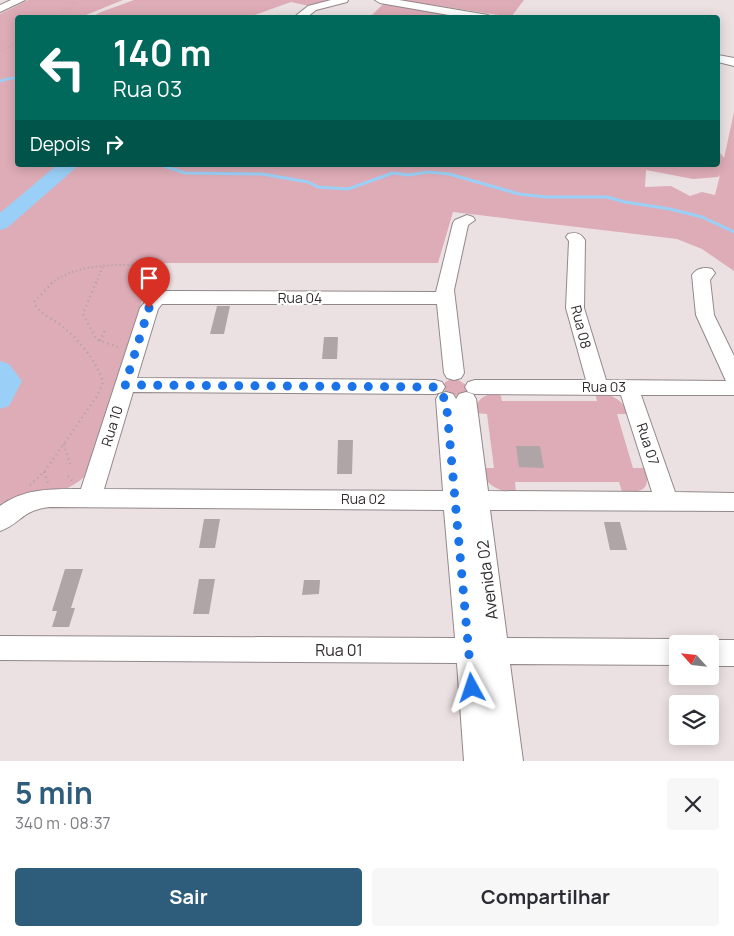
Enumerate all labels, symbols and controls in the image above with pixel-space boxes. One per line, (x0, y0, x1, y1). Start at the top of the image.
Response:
text: 140 m (113, 29, 211, 77)
icon: left (30, 35, 95, 100)
text: Rua 03 (113, 74, 182, 104)
icon: right (100, 130, 128, 158)
text: Depois (30, 131, 90, 157)
pin (128, 257, 170, 308)
icon: arrive (135, 264, 163, 292)
street label: Rua 04 (278, 288, 322, 307)
street label: Rua 08 (567, 303, 596, 351)
street label: Rua 03 (582, 377, 626, 396)
street label: Rua 10 (96, 403, 127, 449)
street label: Rua 07 (633, 420, 664, 467)
street label: Rua 02 (341, 489, 385, 508)
street label: Avenida 02 (471, 539, 503, 621)
north arrow (669, 635, 719, 685)
map controls (669, 635, 719, 745)
street label: Rua 01 (315, 639, 363, 661)
position arrow (445, 661, 497, 713)
button: layers (669, 695, 719, 745)
text: 5 min (15, 772, 93, 813)
button: close (667, 778, 719, 830)
text: 340 m · 08:37 (15, 812, 111, 834)
button: Sair (15, 868, 362, 926)
button: Compartilhar (372, 868, 719, 926)

